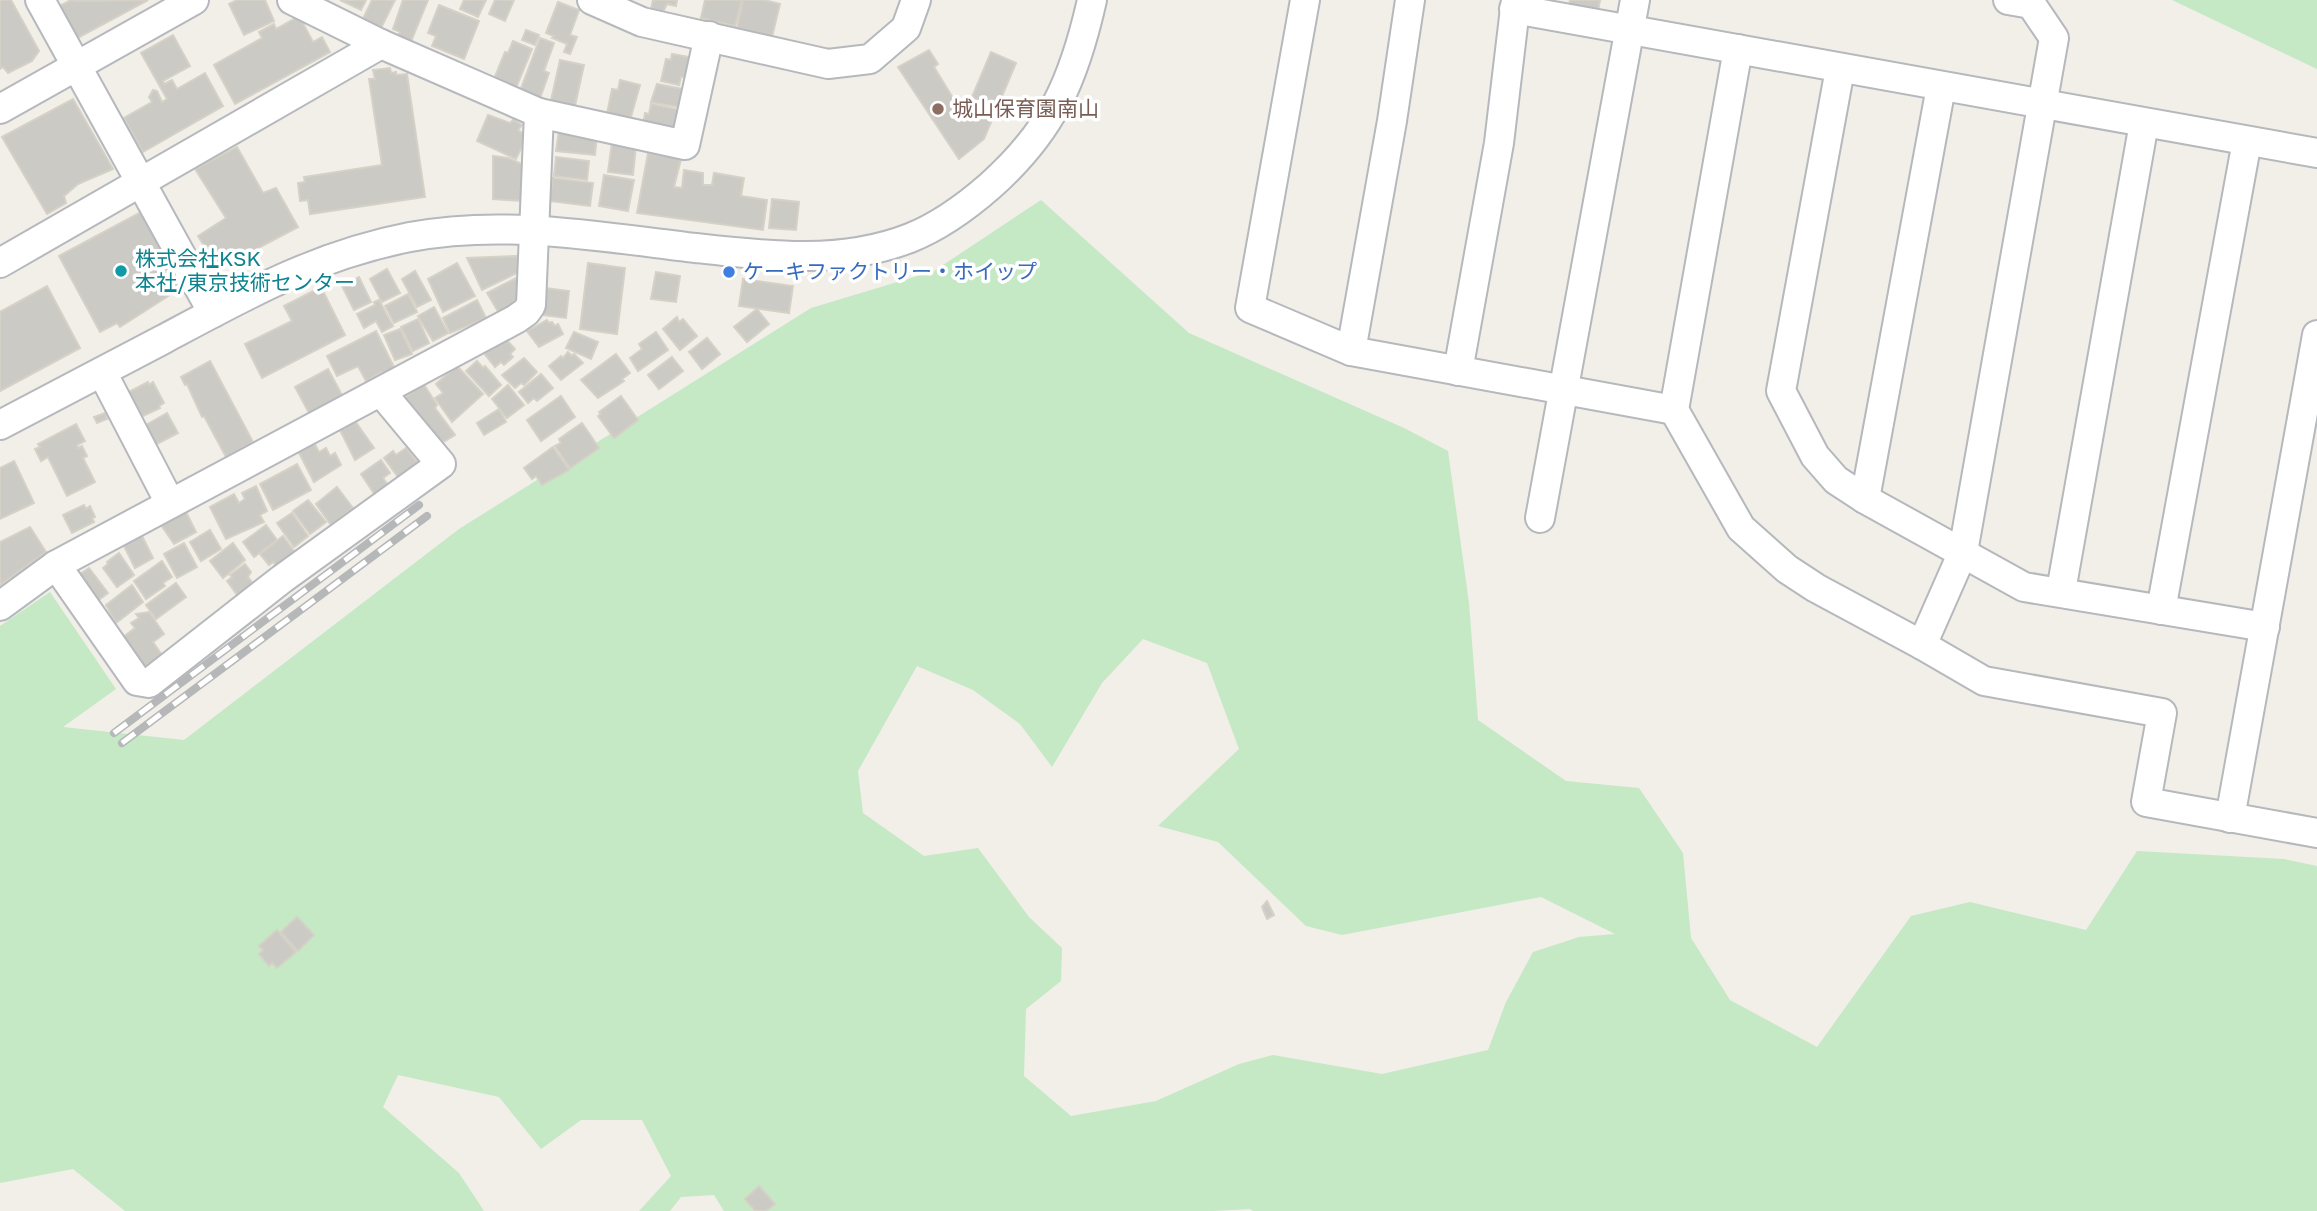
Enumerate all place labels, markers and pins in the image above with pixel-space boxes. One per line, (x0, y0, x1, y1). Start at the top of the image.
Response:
place label: 城山保育園南山 (952, 95, 1099, 121)
marker: 城山保育園南山 (930, 101, 946, 117)
place label: 株式会社KSK 本社/東京技術センター (135, 245, 355, 295)
place label: ケーキファクトリー・ホイップ (743, 258, 1037, 284)
marker: 株式会社KSK 本社/東京技術センター (113, 263, 129, 279)
marker: ケーキファクトリー・ホイップ (721, 264, 737, 280)

